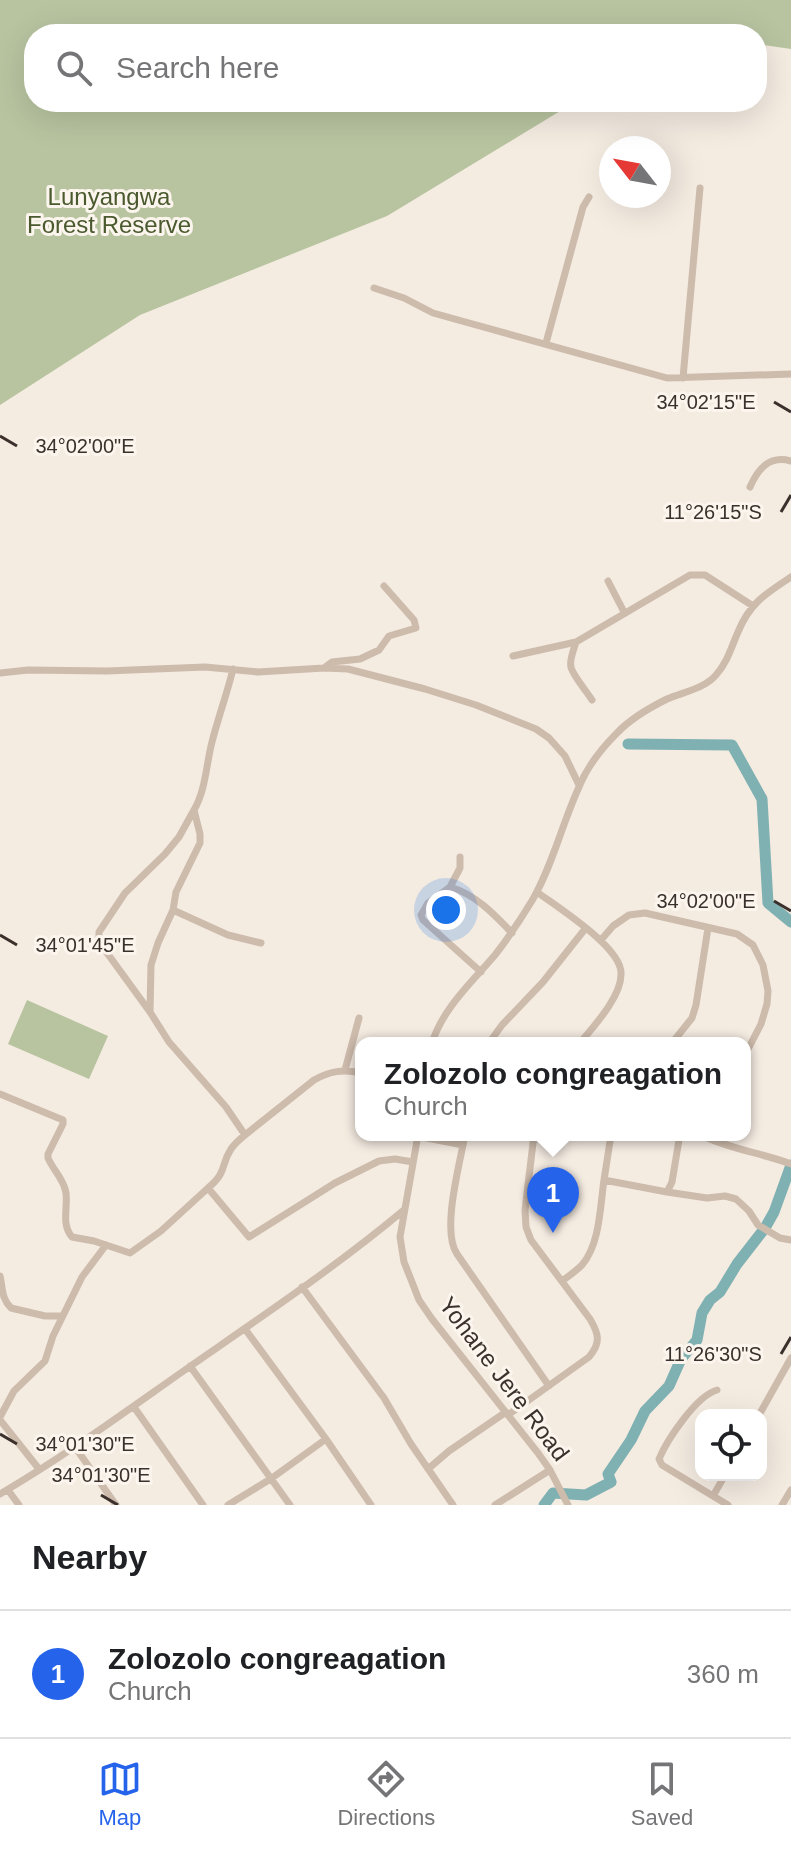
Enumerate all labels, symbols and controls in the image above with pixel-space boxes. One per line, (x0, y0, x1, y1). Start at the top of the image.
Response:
search box (24, 24, 767, 112)
icon: search (52, 46, 96, 90)
text: Search here (116, 51, 279, 84)
north arrow (599, 136, 671, 208)
park label: Lunyangwa Forest Reserve (27, 183, 191, 238)
text: 34°02'15"E (657, 391, 756, 413)
text: 34°02'00"E (36, 435, 135, 457)
text: 11°26'15"S (664, 501, 762, 523)
your location (426, 890, 466, 930)
text: 34°02'00"E (657, 890, 756, 912)
text: 34°01'45"E (36, 934, 135, 956)
popup (355, 1037, 751, 1141)
text: Zolozolo congreagation (384, 1057, 722, 1090)
text: Church (384, 1091, 468, 1121)
pin: 1 (527, 1167, 579, 1233)
street label: Yohane Jere Road (434, 1292, 575, 1466)
text: 11°26'30"S (664, 1343, 762, 1365)
map controls (695, 1409, 767, 1481)
button: locate (695, 1409, 767, 1481)
text: 34°01'30"E (36, 1433, 135, 1455)
text: 34°01'30"E (52, 1464, 151, 1486)
text: Nearby (32, 1538, 147, 1576)
text: Zolozolo congreagation (108, 1642, 446, 1675)
text: 1 (51, 1659, 65, 1689)
text: 360 m (687, 1659, 759, 1689)
text: Church (108, 1676, 192, 1706)
tab: Map (98, 1757, 142, 1831)
tab: Directions (337, 1757, 435, 1831)
tab: Saved (631, 1757, 693, 1831)

